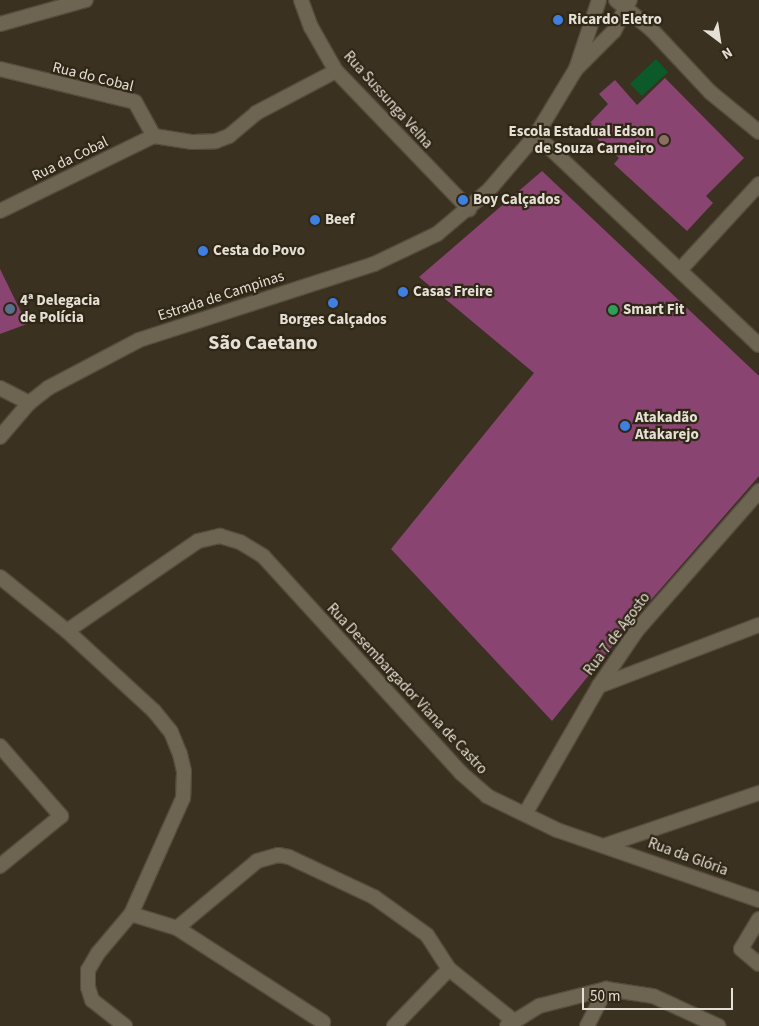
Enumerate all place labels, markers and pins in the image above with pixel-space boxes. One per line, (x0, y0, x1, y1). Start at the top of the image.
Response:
place label: Ricardo Eletro (568, 11, 662, 29)
marker: Ricardo Eletro (552, 14, 564, 26)
place label: Escola Estadual Edson de Souza Carneiro (509, 122, 654, 157)
marker: Escola Estadual Edson de Souza Carneiro (658, 134, 670, 146)
place label: Boy Calçados (473, 191, 560, 209)
marker: Boy Calçados (457, 194, 469, 206)
place label: Beef (325, 211, 355, 229)
marker: Beef (309, 214, 321, 226)
place label: Cesta do Povo (213, 242, 305, 260)
marker: Cesta do Povo (197, 245, 209, 257)
place label: Casas Freire (413, 283, 493, 301)
marker: Casas Freire (397, 286, 409, 298)
place label: 4ª Delegacia de Polícia (20, 291, 100, 326)
marker: Borges Calçados (327, 297, 339, 309)
place label: Smart Fit (623, 301, 685, 319)
marker: 4ª Delegacia de Polícia (4, 303, 16, 315)
marker: Smart Fit (607, 304, 619, 316)
place label: Borges Calçados (279, 311, 387, 329)
place label: Atakadão Atakarejo (635, 408, 699, 443)
marker: Atakadão Atakarejo (619, 420, 631, 432)

